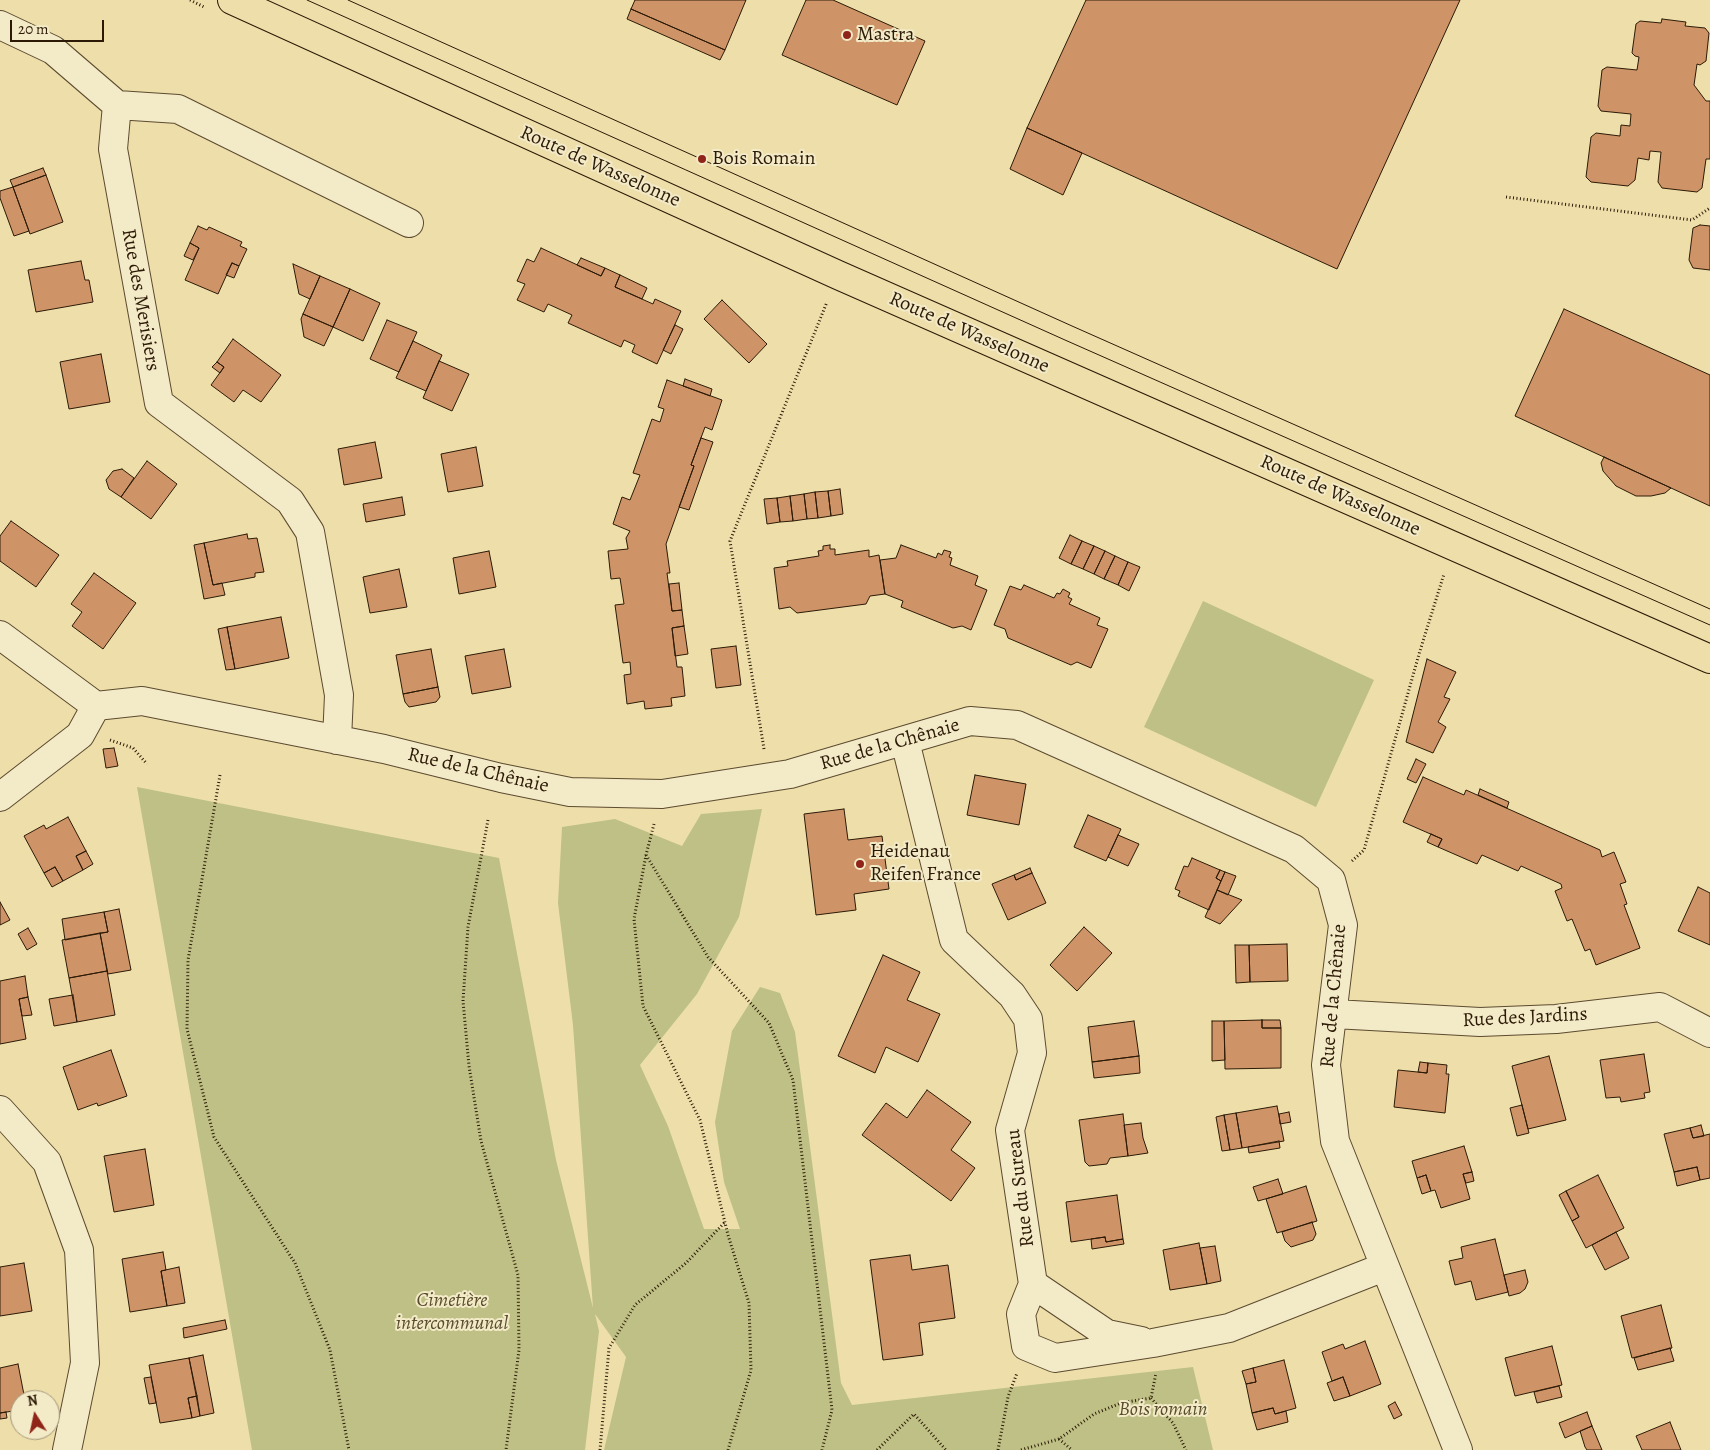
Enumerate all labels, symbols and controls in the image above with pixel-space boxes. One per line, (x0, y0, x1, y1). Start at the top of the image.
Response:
scale bar (12, 10, 106, 42)
text: 20 m (18, 19, 49, 39)
place label: Mastra (857, 23, 914, 47)
marker: Mastra (841, 29, 853, 41)
street label: Route de Wasselonne (516, 121, 684, 213)
place label: Bois Romain (712, 147, 815, 171)
marker: Bois Romain (696, 153, 708, 165)
street label: Rue des Merisiers (116, 227, 164, 373)
street label: Route de Wasselonne (885, 287, 1053, 379)
street label: Route de Wasselonne (1256, 450, 1424, 542)
street label: Rue de la Chênaie (817, 714, 963, 776)
street label: Rue de la Chênaie (405, 743, 551, 799)
place label: Heidenau Reifen France (870, 840, 981, 887)
marker: Heidenau Reifen France (854, 858, 866, 870)
street label: Rue de la Chênaie (1316, 923, 1352, 1069)
street label: Rue des Jardins (1462, 1003, 1588, 1033)
street label: Rue du Sureau (1002, 1128, 1040, 1248)
park label: Cimetière intercommunal (396, 1289, 508, 1336)
north arrow (10, 1390, 60, 1440)
text: N (26, 1390, 39, 1411)
park label: Bois romain (1119, 1398, 1207, 1422)

